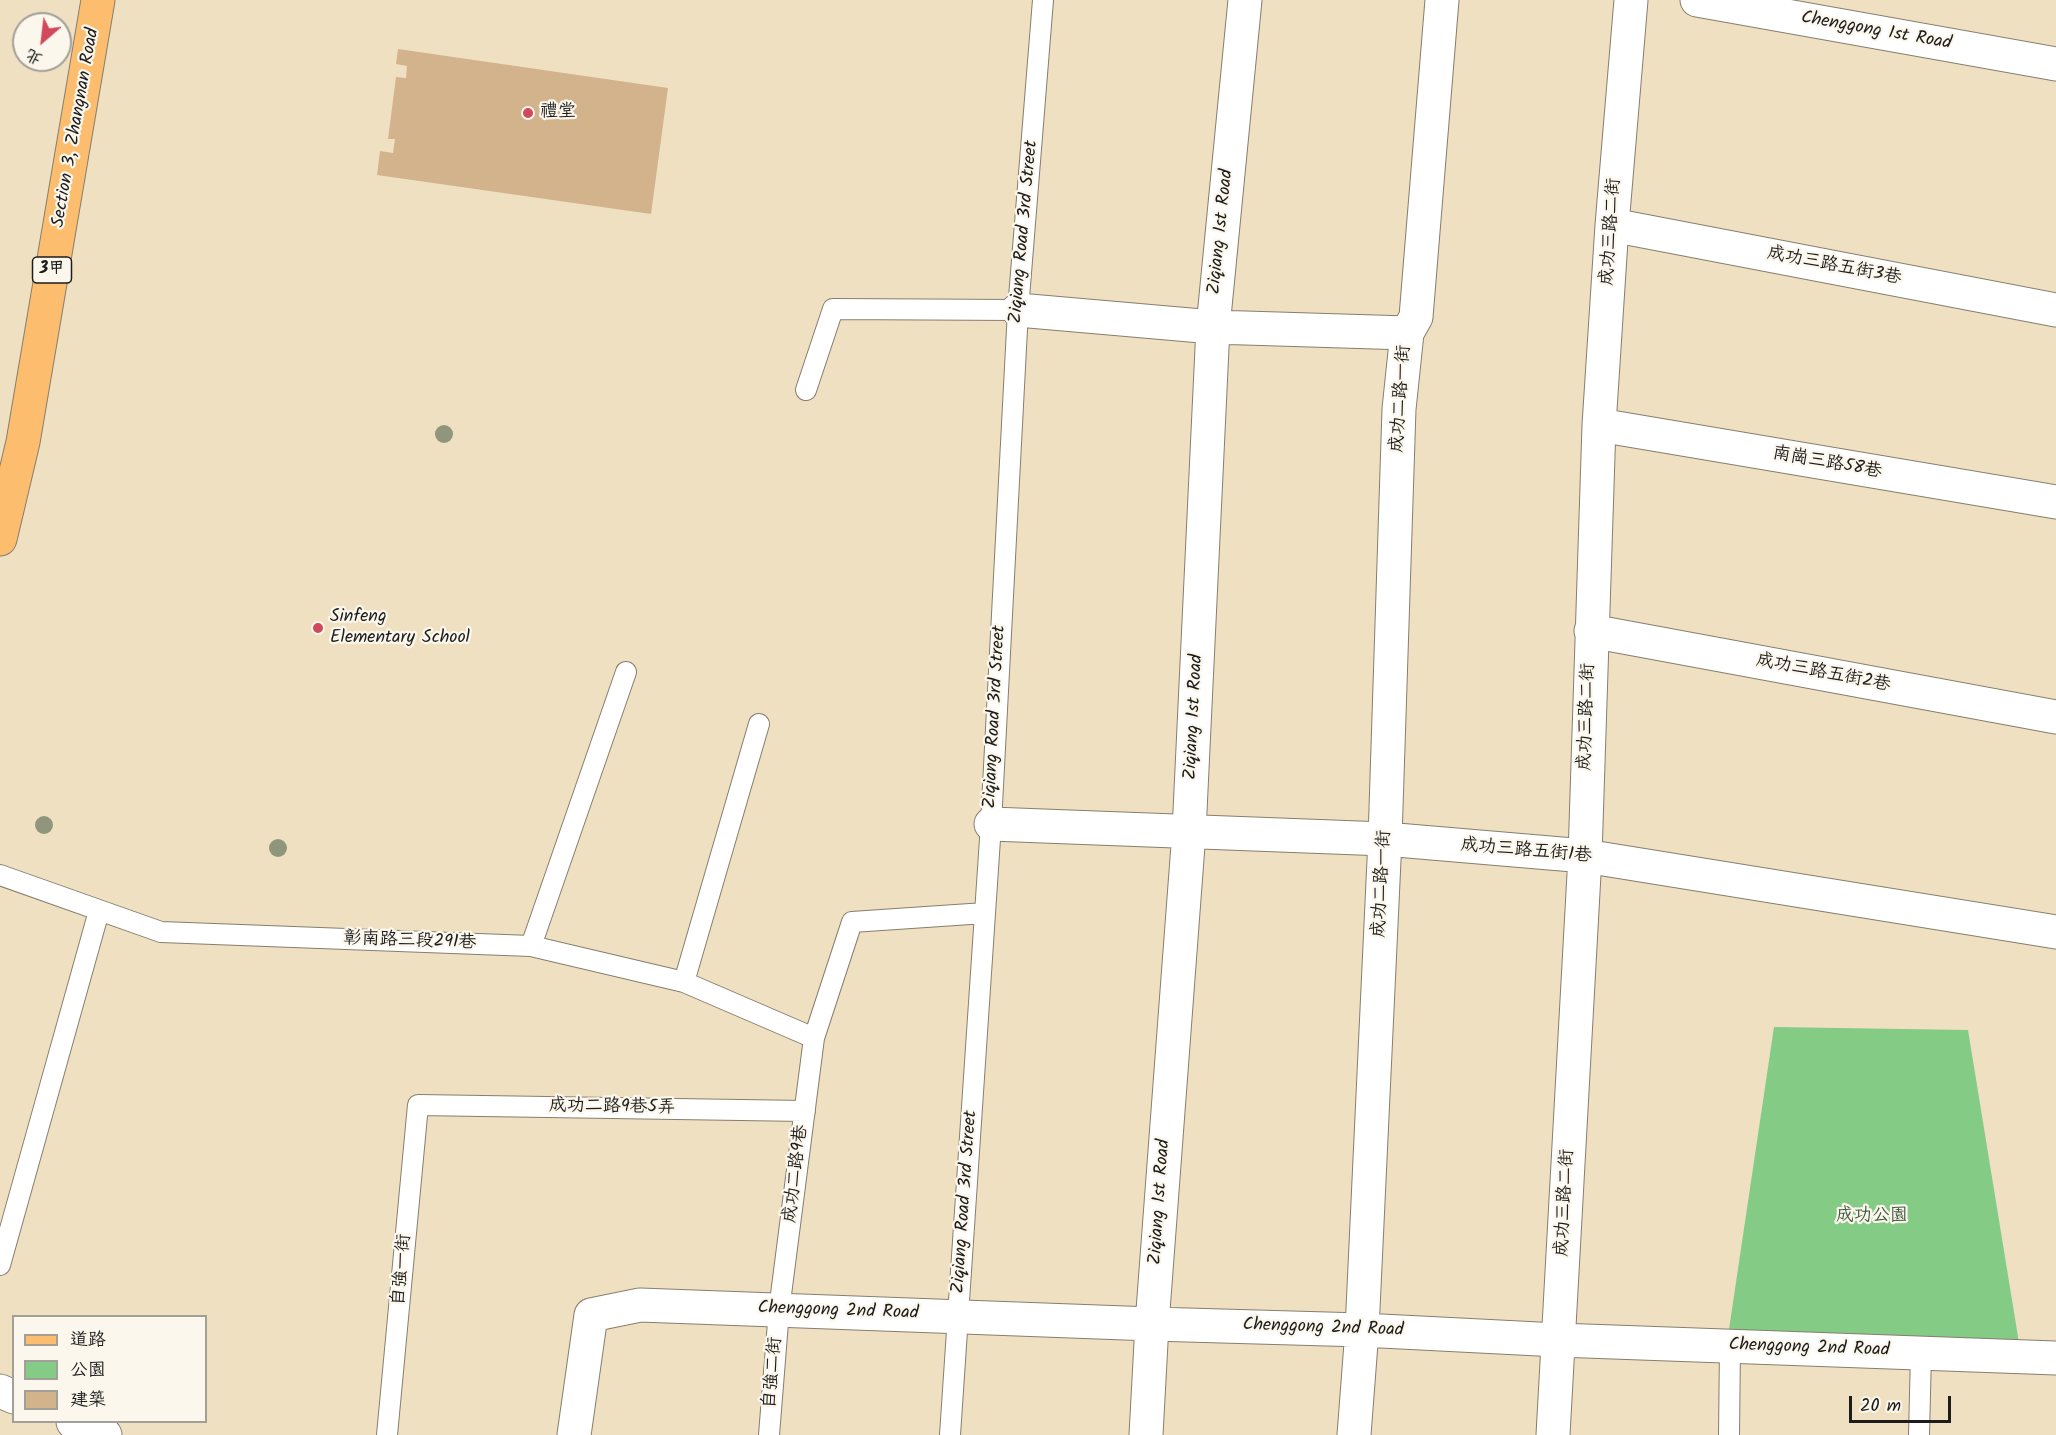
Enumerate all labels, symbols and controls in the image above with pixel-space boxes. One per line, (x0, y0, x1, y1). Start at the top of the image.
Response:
street label: Chenggong 1st Road (1799, 8, 1953, 56)
north arrow (12, 12, 72, 72)
street label: Section 3, Zhangnan Road (49, 27, 105, 229)
text: 北 (21, 42, 47, 71)
place label: 禮堂 (540, 102, 576, 124)
marker: 禮堂 (521, 106, 535, 120)
street label: Ziqiang Road 3rd Street (1006, 140, 1044, 324)
street label: Ziqiang 1st Road (1205, 168, 1239, 296)
street label: 成功三路二街 (1597, 177, 1627, 287)
street label: 成功三路五街3巷 (1765, 243, 1903, 291)
road number: 3甲 (32, 257, 72, 283)
street label: 成功二路一街 (1387, 344, 1417, 454)
street label: 南崗三路58巷 (1771, 444, 1883, 484)
place label: Sinfeng Elementary School (330, 607, 470, 650)
marker: Sinfeng Elementary School (311, 621, 325, 635)
street label: Ziqiang Road 3rd Street (980, 625, 1012, 809)
street label: 成功三路五街2巷 (1754, 650, 1892, 698)
street label: Ziqiang 1st Road (1181, 654, 1209, 780)
street label: 成功三路二街 (1575, 663, 1601, 771)
street label: 成功二路一街 (1369, 830, 1397, 938)
street label: 成功三路五街1巷 (1459, 836, 1593, 868)
street label: 彰南路三段291巷 (343, 929, 477, 955)
street label: 成功二路9巷5弄 (549, 1096, 675, 1120)
street label: Ziqiang Road 3rd Street (949, 1110, 983, 1294)
street label: 成功二路9巷 (780, 1124, 814, 1224)
street label: Ziqiang 1st Road (1146, 1139, 1176, 1265)
street label: 成功三路二街 (1552, 1149, 1580, 1257)
park label: 成功公園 (1836, 1206, 1908, 1228)
street label: 自強一街 (389, 1233, 417, 1307)
street label: Chenggong 2nd Road (757, 1298, 919, 1326)
legend (12, 1315, 207, 1423)
street label: Chenggong 2nd Road (1242, 1315, 1404, 1343)
text: 道路 (70, 1326, 106, 1355)
street label: Chenggong 2nd Road (1728, 1335, 1890, 1363)
street label: 自強二街 (760, 1336, 788, 1410)
text: 公園 (70, 1356, 106, 1385)
scale bar (1852, 1384, 1954, 1422)
text: 建築 (70, 1386, 106, 1415)
text: 20 m (1860, 1392, 1901, 1421)

